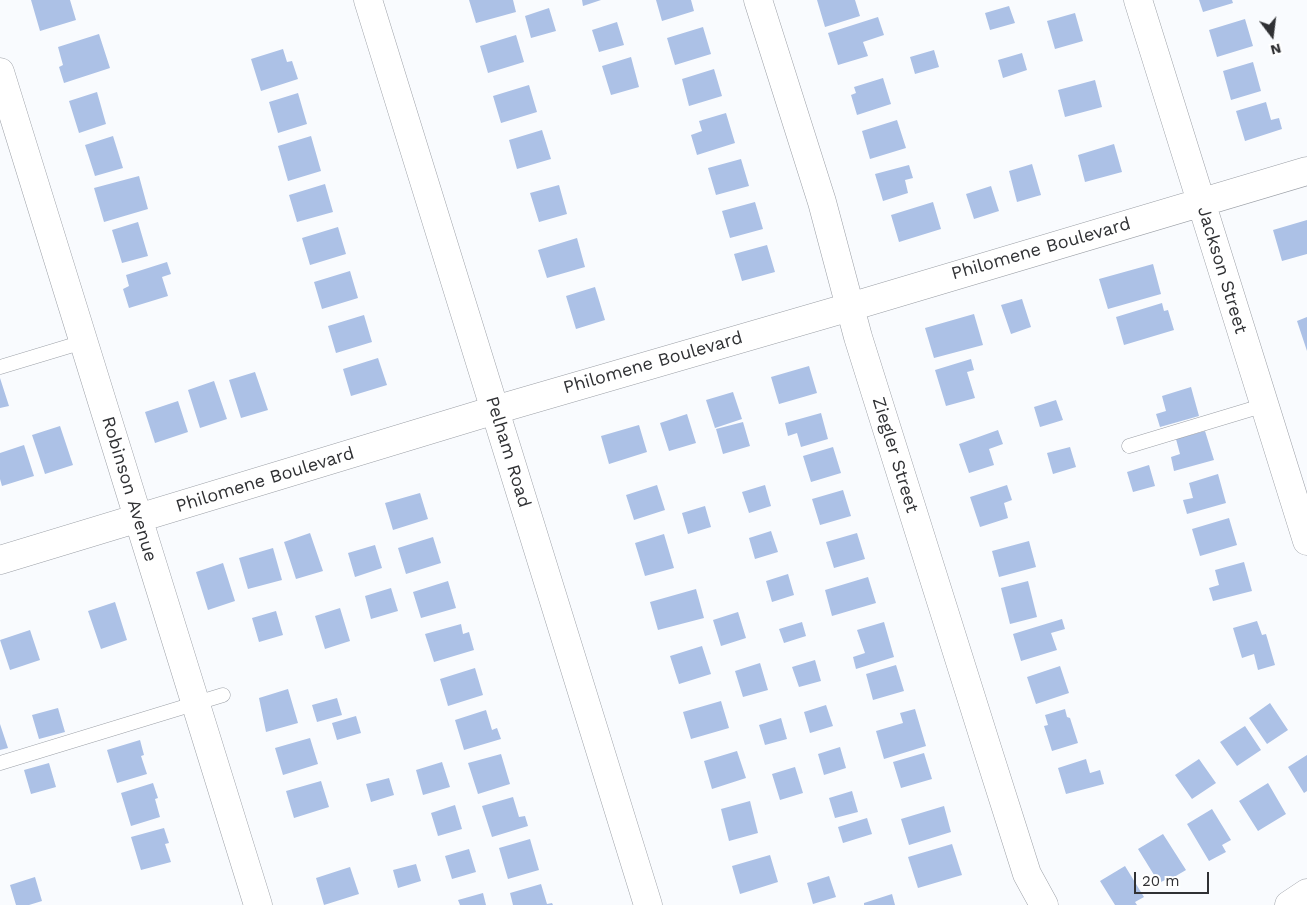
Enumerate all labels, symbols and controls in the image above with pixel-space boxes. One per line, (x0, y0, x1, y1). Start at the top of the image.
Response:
north arrow (1247, 10, 1297, 60)
text: N (1269, 40, 1283, 59)
street label: Jackson Street (1192, 204, 1252, 336)
street label: Philomene Boulevard (949, 213, 1133, 285)
street label: Philomene Boulevard (561, 327, 745, 399)
street label: Pelham Road (481, 394, 535, 510)
street label: Ziegler Street (867, 395, 923, 515)
street label: Robinson Avenue (97, 414, 161, 564)
street label: Philomene Boulevard (173, 443, 357, 517)
scale bar (1137, 862, 1212, 894)
text: 20 m (1142, 872, 1180, 890)

